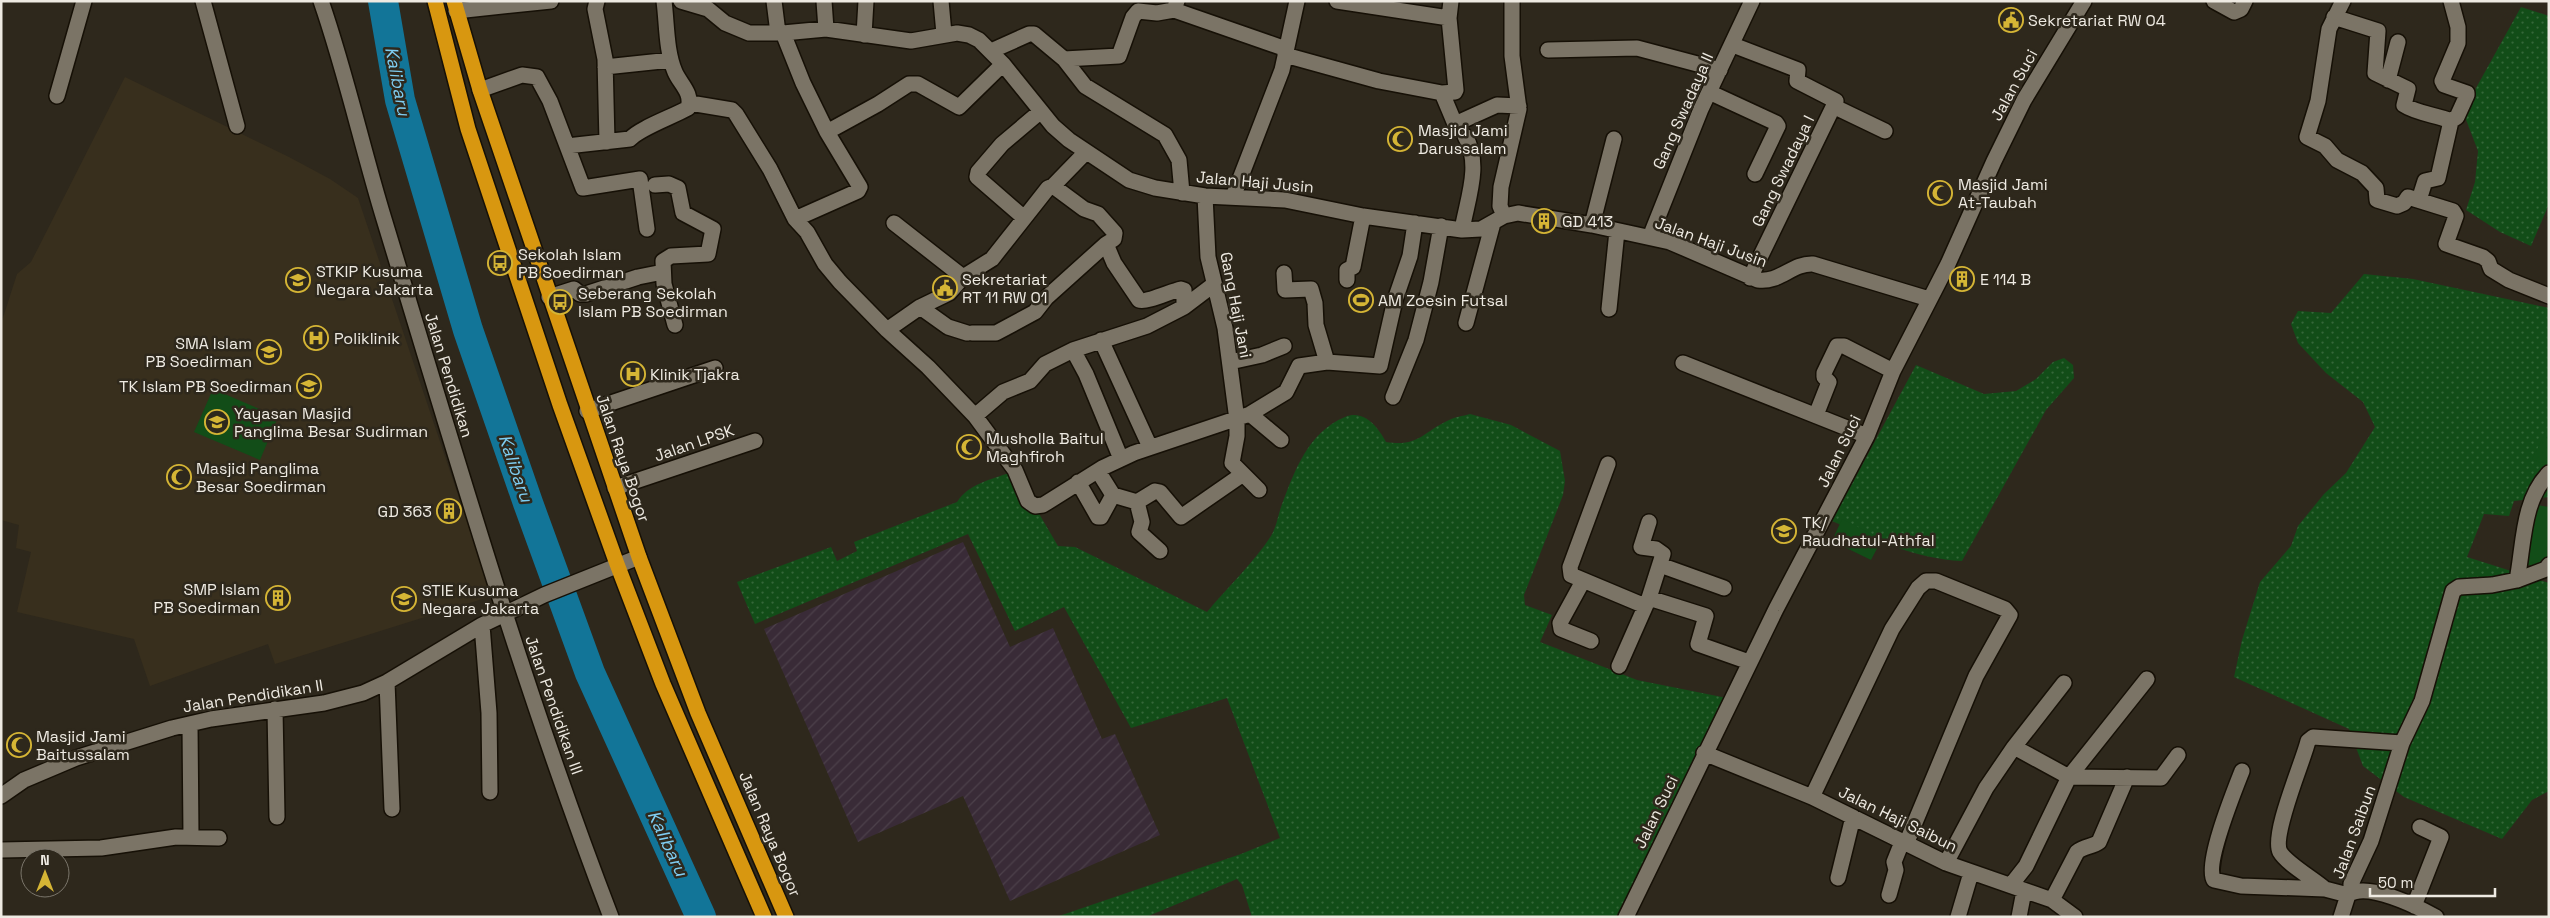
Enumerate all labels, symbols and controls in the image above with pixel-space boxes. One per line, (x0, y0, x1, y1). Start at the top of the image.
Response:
public building icon: Sekretariat RW 04 (1998, 7, 2024, 33)
place label: Sekretariat RW 04 (2028, 10, 2166, 31)
water label: Kalibaru (380, 44, 416, 118)
street label: Jalan Suci (1986, 46, 2042, 124)
street label: Gang Swadaya II (1648, 49, 1718, 173)
street label: Gang Swadaya I (1747, 112, 1819, 230)
place label: Masjid Jami Darussalam (1418, 120, 1508, 159)
mosque icon: Masjid Jami Darussalam (1387, 126, 1413, 152)
street label: Jalan Haji Jusin (1195, 166, 1315, 198)
place label: Masjid Jami At-Taubah (1958, 174, 2048, 213)
mosque icon: Masjid Jami At-Taubah (1927, 180, 1953, 206)
building icon: GD 413 (1531, 208, 1557, 234)
place label: GD 413 (1562, 211, 1613, 232)
street label: Jalan Haji Jusin (1652, 212, 1770, 272)
place label: Sekolah Islam PB Soedirman (518, 244, 624, 283)
bus stop icon: Sekolah Islam PB Soedirman (487, 250, 513, 276)
street label: Gang Haji Jani (1215, 250, 1257, 360)
place label: STKIP Kusuma Negara Jakarta (316, 261, 433, 300)
building icon: E 114 B (1949, 266, 1975, 292)
school or university icon: STKIP Kusuma Negara Jakarta (285, 267, 311, 293)
place label: Sekretariat RT 11 RW 01 (962, 269, 1048, 308)
place label: E 114 B (1980, 269, 2031, 290)
public building icon: Sekretariat RT 11 RW 01 (932, 275, 958, 301)
place label: Seberang Sekolah Islam PB Soedirman (578, 283, 728, 322)
sports icon: AM Zoesin Futsal (1348, 287, 1374, 313)
bus stop icon: Seberang Sekolah Islam PB Soedirman (547, 289, 573, 315)
place label: AM Zoesin Futsal (1378, 290, 1508, 311)
street label: Jalan Pendidikan (420, 310, 478, 440)
hospital icon: Poliklinik (303, 325, 329, 351)
place label: Poliklinik (334, 328, 400, 349)
place label: SMA Islam PB Soedirman (146, 333, 252, 372)
school or university icon: SMA Islam PB Soedirman (256, 339, 282, 365)
hospital icon: Klinik Tjakra (620, 361, 646, 387)
place label: Klinik Tjakra (650, 364, 740, 385)
school or university icon: TK Islam PB Soedirman (296, 373, 322, 399)
place label: TK Islam PB Soedirman (119, 376, 292, 397)
street label: Jalan Raya Bogor (591, 391, 655, 525)
place label: Yayasan Masjid Panglima Besar Sudirman (234, 403, 428, 442)
school or university icon: Yayasan Masjid Panglima Besar Sudirman (204, 409, 230, 435)
street label: Jalan Suci (1812, 411, 1866, 491)
street label: Jalan LPSK (651, 419, 737, 466)
place label: Musholla Baitul Maghfiroh (986, 428, 1104, 467)
water label: Kalibaru (494, 431, 539, 506)
mosque icon: Musholla Baitul Maghfiroh (956, 434, 982, 460)
place label: Masjid Panglima Besar Soedirman (196, 458, 326, 497)
mosque icon: Masjid Panglima Besar Soedirman (166, 464, 192, 490)
building icon: GD 363 (436, 498, 462, 524)
place label: GD 363 (378, 501, 432, 522)
place label: TK/ Raudhatul-Athfal (1802, 512, 1935, 551)
school or university icon: TK/ Raudhatul-Athfal (1771, 518, 1797, 544)
place label: SMP Islam PB Soedirman (154, 579, 260, 618)
place label: STIE Kusuma Negara Jakarta (422, 580, 539, 619)
building icon: SMP Islam PB Soedirman (265, 585, 291, 611)
school or university icon: STIE Kusuma Negara Jakarta (391, 586, 417, 612)
street label: Jalan Pendidikan III (520, 633, 588, 777)
street label: Jalan Pendidikan II (181, 675, 325, 717)
place label: Masjid Jami Baitussalam (36, 726, 130, 765)
mosque icon: Masjid Jami Baitussalam (6, 732, 32, 758)
street label: Jalan Raya Bogor (734, 768, 806, 900)
street label: Jalan Suci (1629, 772, 1683, 852)
street label: Jalan Haji Saibun (1835, 781, 1961, 857)
street label: Jalan Saibun (2327, 782, 2381, 882)
water label: Kalibaru (643, 806, 694, 880)
north arrow (20, 848, 70, 898)
text: N (40, 851, 50, 869)
scale bar (2370, 866, 2495, 898)
text: 50 m (2378, 873, 2413, 892)

